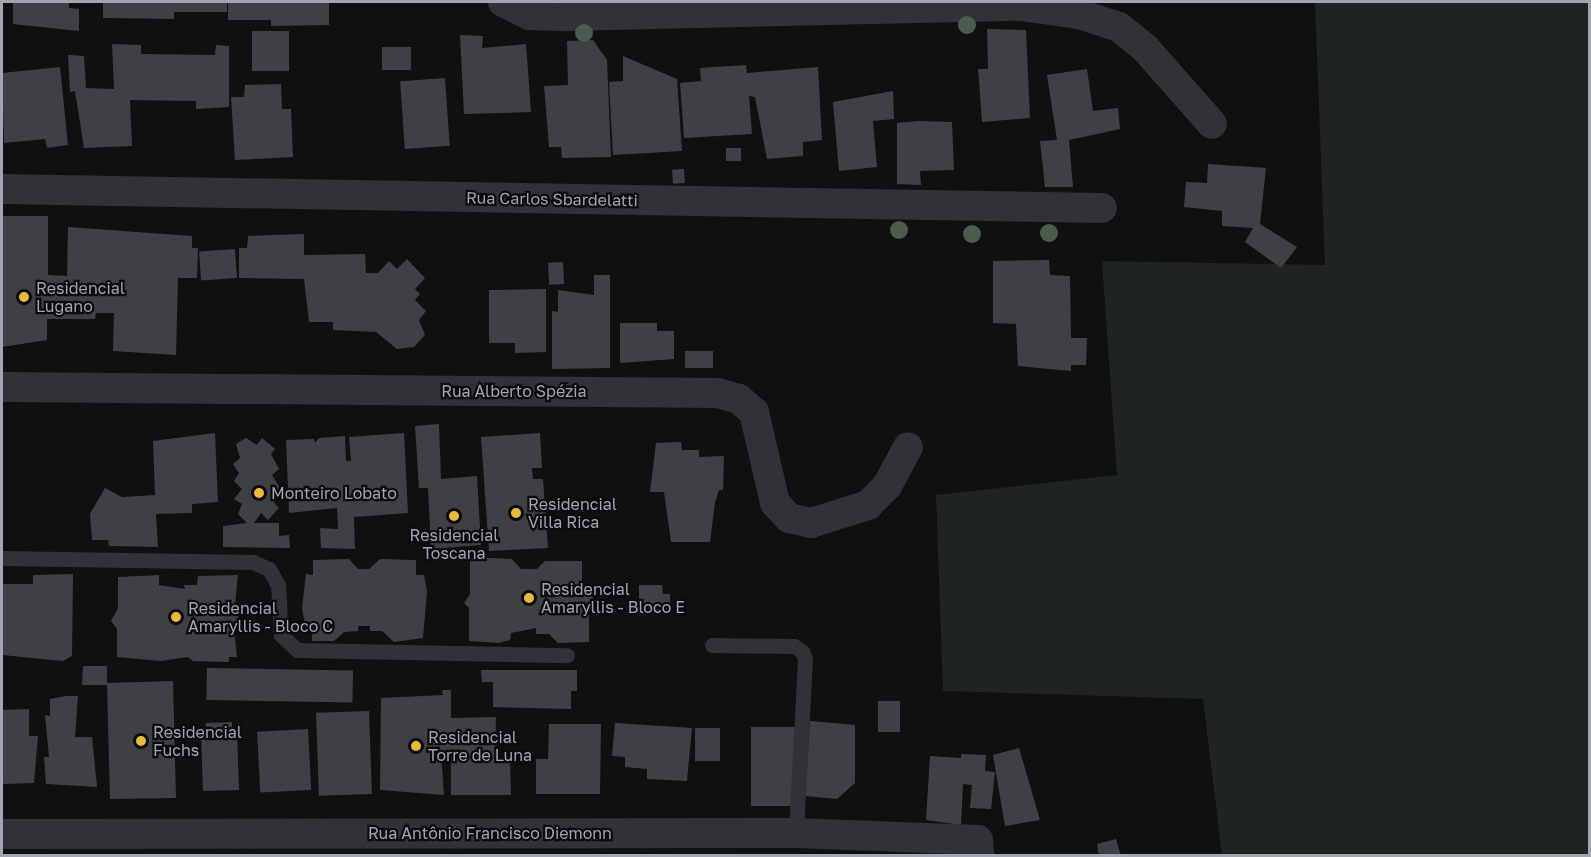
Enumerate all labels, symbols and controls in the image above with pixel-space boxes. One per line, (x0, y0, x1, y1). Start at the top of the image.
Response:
street label: Rua Carlos Sbardelatti (466, 188, 638, 210)
place label: Residencial Lugano (36, 278, 125, 316)
marker: Residencial Lugano (17, 290, 31, 304)
street label: Rua Alberto Spézia (441, 381, 587, 401)
place label: Monteiro Lobato (271, 483, 397, 503)
marker: Monteiro Lobato (252, 486, 266, 500)
place label: Residencial Villa Rica (528, 494, 617, 532)
marker: Residencial Villa Rica (509, 506, 523, 520)
marker: Residencial Toscana (447, 509, 461, 523)
place label: Residencial Toscana (410, 525, 498, 563)
place label: Residencial Amaryllis - Bloco E (541, 579, 685, 617)
marker: Residencial Amaryllis - Bloco E (522, 591, 536, 605)
place label: Residencial Amaryllis - Bloco C (188, 598, 333, 636)
marker: Residencial Amaryllis - Bloco C (169, 610, 183, 624)
place label: Residencial Fuchs (153, 722, 242, 760)
place label: Residencial Torre de Luna (428, 727, 532, 765)
marker: Residencial Fuchs (134, 734, 148, 748)
marker: Residencial Torre de Luna (409, 739, 423, 753)
street label: Rua Antônio Francisco Diemonn (368, 823, 612, 843)

